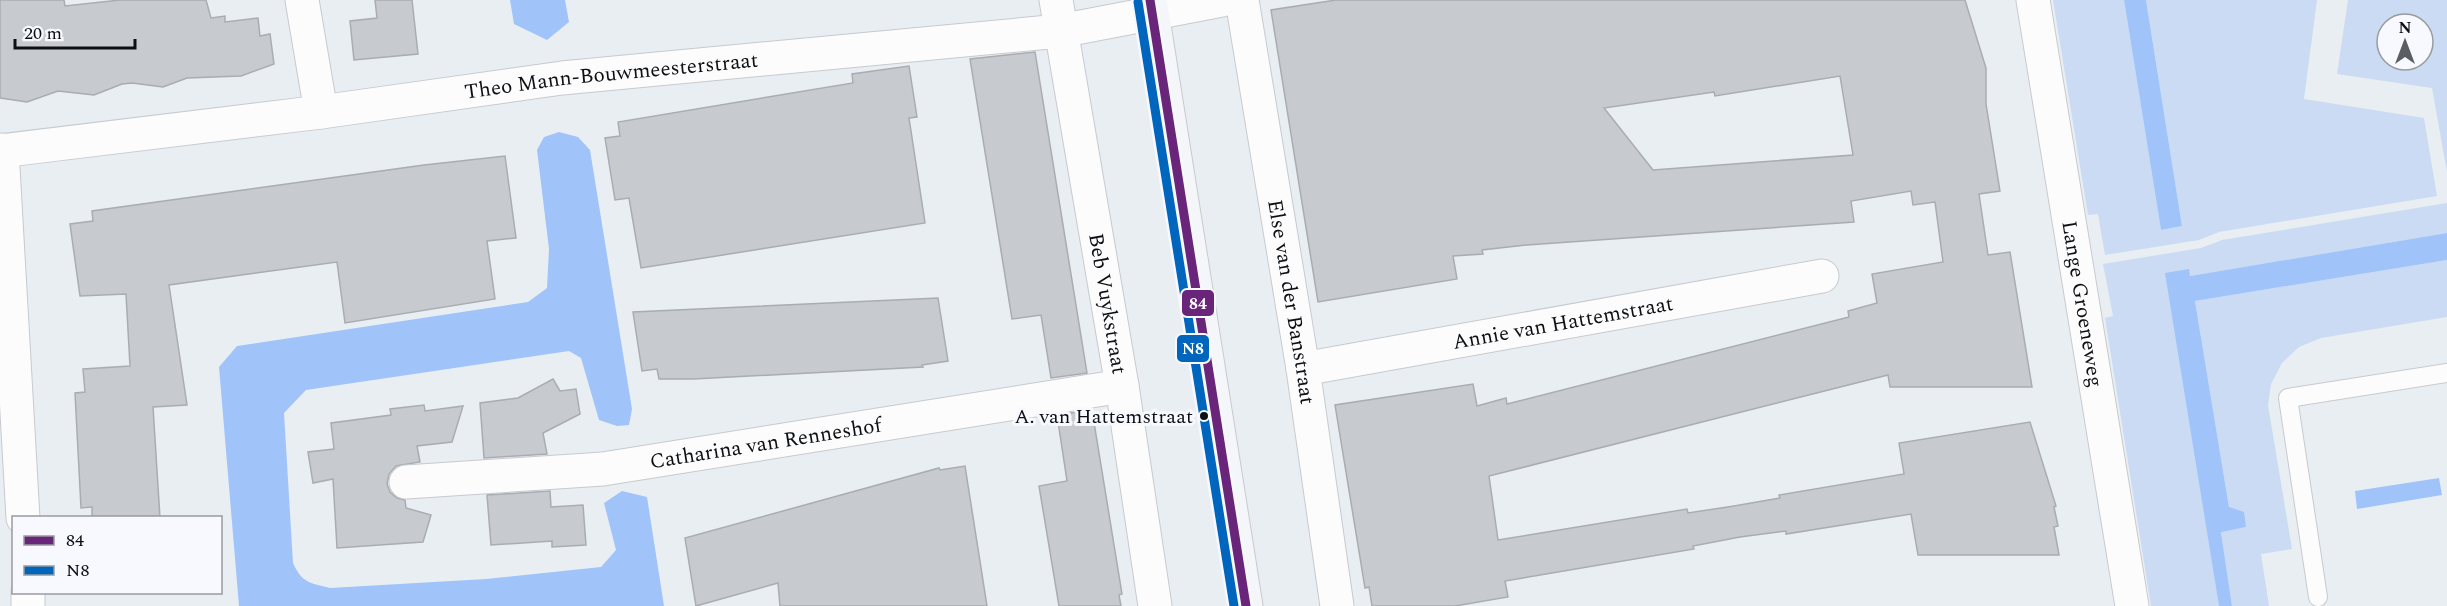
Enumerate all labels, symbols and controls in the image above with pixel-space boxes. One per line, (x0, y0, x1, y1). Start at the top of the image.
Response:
scale bar (15, 12, 135, 50)
north arrow (2375, 12, 2435, 72)
text: N (2398, 16, 2412, 40)
text: 20 m (24, 20, 62, 47)
street label: Theo Mann-Bouwmeesterstraat (463, 45, 760, 109)
street label: Else van der Banstraat (1258, 197, 1323, 407)
street label: Lange Groeneweg (2052, 218, 2111, 390)
street label: Beb Vuykstraat (1079, 231, 1135, 377)
street label: Annie van Hattemstraat (1450, 288, 1676, 359)
line badge: 84 (1181, 289, 1215, 317)
text: 84 (1189, 292, 1207, 316)
line badge: N8 (1176, 334, 1210, 363)
text: N8 (1182, 337, 1204, 361)
place label: A. van Hattemstraat (1014, 402, 1193, 432)
street label: Catharina van Renneshof (647, 409, 886, 478)
marker: A. van Hattemstraat (1198, 410, 1210, 422)
legend (12, 516, 222, 594)
text: 84 (66, 527, 84, 554)
text: N8 (66, 557, 89, 584)

